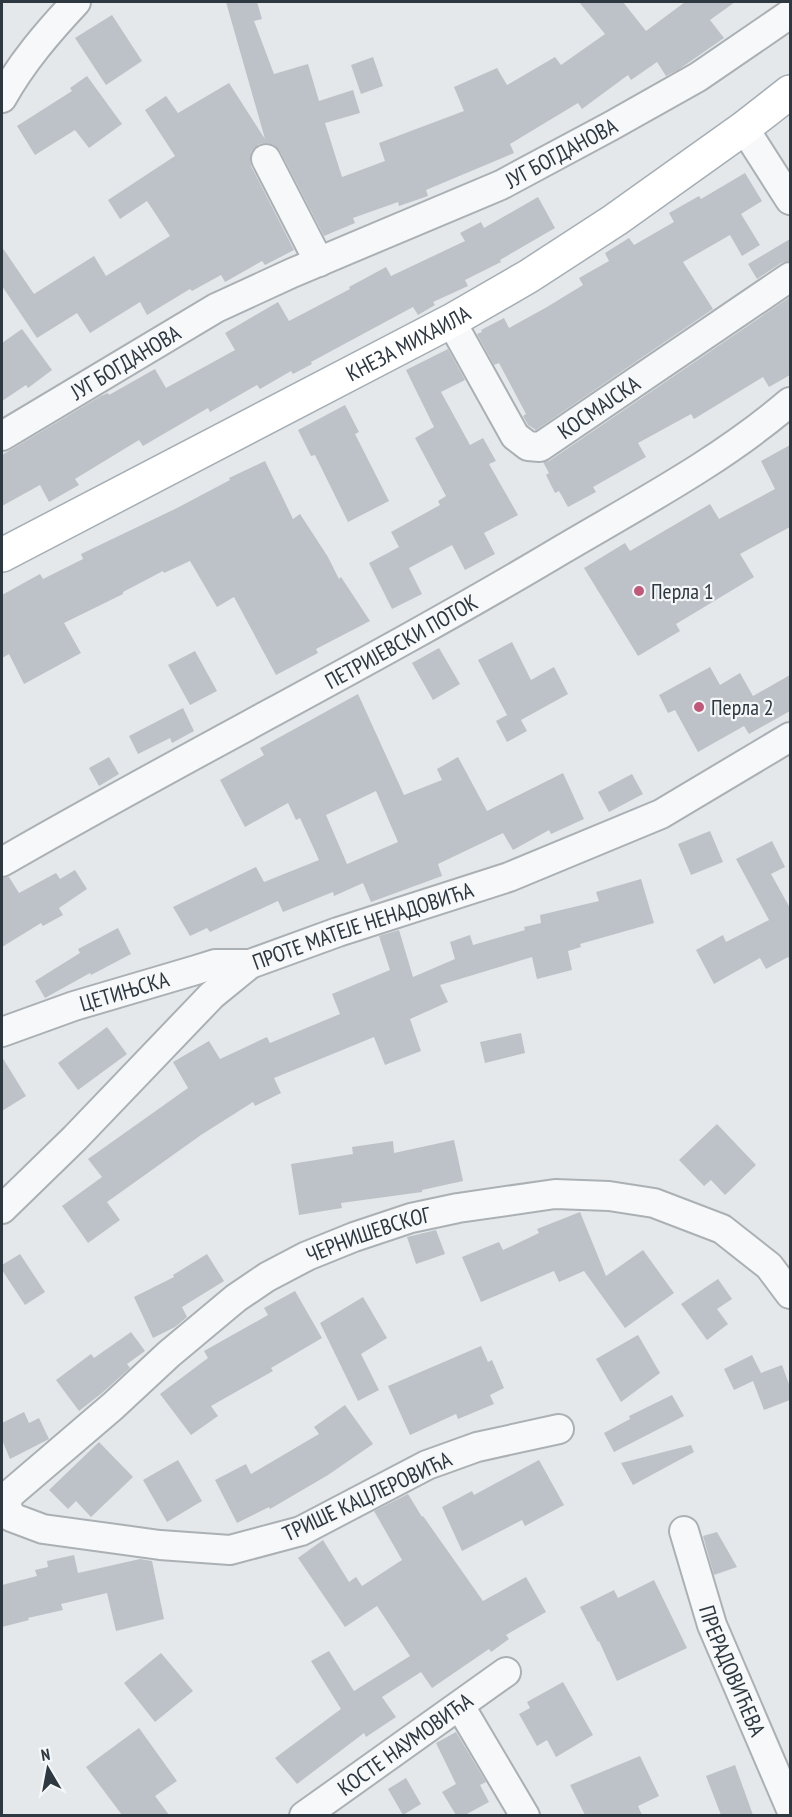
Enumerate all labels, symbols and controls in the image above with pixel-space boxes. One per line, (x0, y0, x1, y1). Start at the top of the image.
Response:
street label: ЈУГ БОГДАНОВА (499, 111, 622, 195)
street label: КНЕЗА МИХАИЛА (341, 299, 476, 387)
street label: ЈУГ БОГДАНОВА (65, 318, 186, 406)
street label: КОСМАЈСКА (552, 369, 646, 445)
place label: Перла 1 (651, 577, 714, 605)
marker: Перла 1 (632, 584, 646, 598)
street label: ПЕТРИЈЕВСКИ ПОТОК (320, 588, 483, 695)
place label: Перла 2 (711, 693, 774, 721)
marker: Перла 2 (692, 700, 706, 714)
street label: ПРОТЕ МАТЕЈЕ НЕНАДОВИЋА (248, 875, 477, 976)
street label: ЦЕТИЊСКА (76, 965, 173, 1018)
street label: ЧЕРНИШЕВСКОГ (302, 1200, 434, 1269)
street label: ТРИШЕ КАЦЛЕРОВИЋА (278, 1444, 457, 1547)
street label: ПРЕРАДОВИЋЕВА (693, 1602, 772, 1741)
street label: КОСТЕ НАУМОВИЋА (332, 1686, 479, 1802)
north arrow (18, 1739, 78, 1799)
text: N (39, 1744, 51, 1765)

